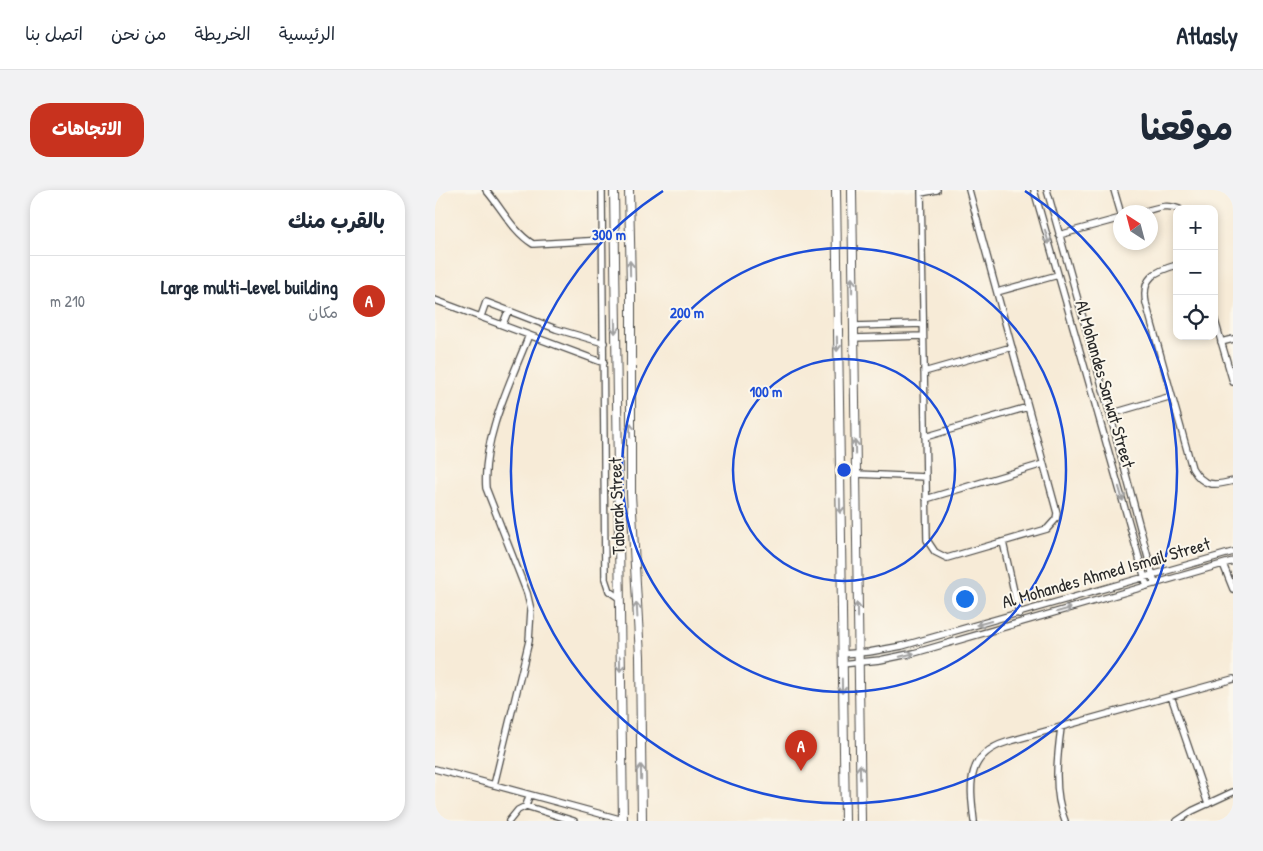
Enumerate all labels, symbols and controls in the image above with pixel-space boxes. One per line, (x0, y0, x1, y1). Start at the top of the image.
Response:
text: Atlasly (1176, 19, 1238, 51)
text: اتصل بنا (25, 21, 83, 46)
text: من نحن (111, 21, 167, 46)
text: الخريطة (195, 21, 251, 46)
text: الرئيسية (279, 21, 335, 46)
button: الاتجاهات (30, 103, 144, 157)
text: موقعنا (1140, 104, 1233, 151)
north arrow (1113, 205, 1158, 250)
map controls (1173, 205, 1218, 340)
button: + (1173, 205, 1218, 250)
text: بالقرب منك (288, 206, 385, 235)
text: 300 m (592, 224, 626, 245)
one-way arrow (1043, 228, 1052, 244)
button: − (1173, 250, 1218, 295)
one-way arrow (625, 260, 635, 276)
text: Large multi-level building (161, 274, 338, 300)
one-way arrow (847, 277, 857, 294)
text: 210 m (50, 290, 85, 312)
text: A (365, 290, 373, 312)
button: locate (1173, 295, 1218, 340)
street label: Al Mohandes Sarwat Street (1070, 297, 1142, 471)
text: مكان (308, 301, 338, 323)
text: 200 m (670, 302, 704, 323)
one-way arrow (610, 318, 620, 334)
one-way arrow (833, 335, 842, 351)
text: 100 m (750, 381, 782, 402)
one-way arrow (625, 422, 635, 438)
one-way arrow (851, 440, 860, 456)
street label: Tabarak Street (602, 456, 631, 555)
centre of rings (835, 461, 853, 479)
one-way arrow (1116, 486, 1126, 502)
one-way arrow (835, 498, 845, 514)
street label: Al Mohandes Ahmed Ismail Street (999, 531, 1214, 614)
your location (952, 586, 978, 612)
one-way arrow (633, 602, 642, 618)
one-way arrow (852, 602, 862, 618)
one-way arrow (1055, 605, 1071, 615)
one-way arrow (977, 619, 993, 629)
one-way arrow (899, 649, 915, 659)
one-way arrow (615, 655, 625, 671)
one-way arrow (837, 678, 847, 694)
pin: A (785, 730, 817, 771)
one-way arrow (636, 765, 646, 781)
one-way arrow (855, 765, 865, 781)

